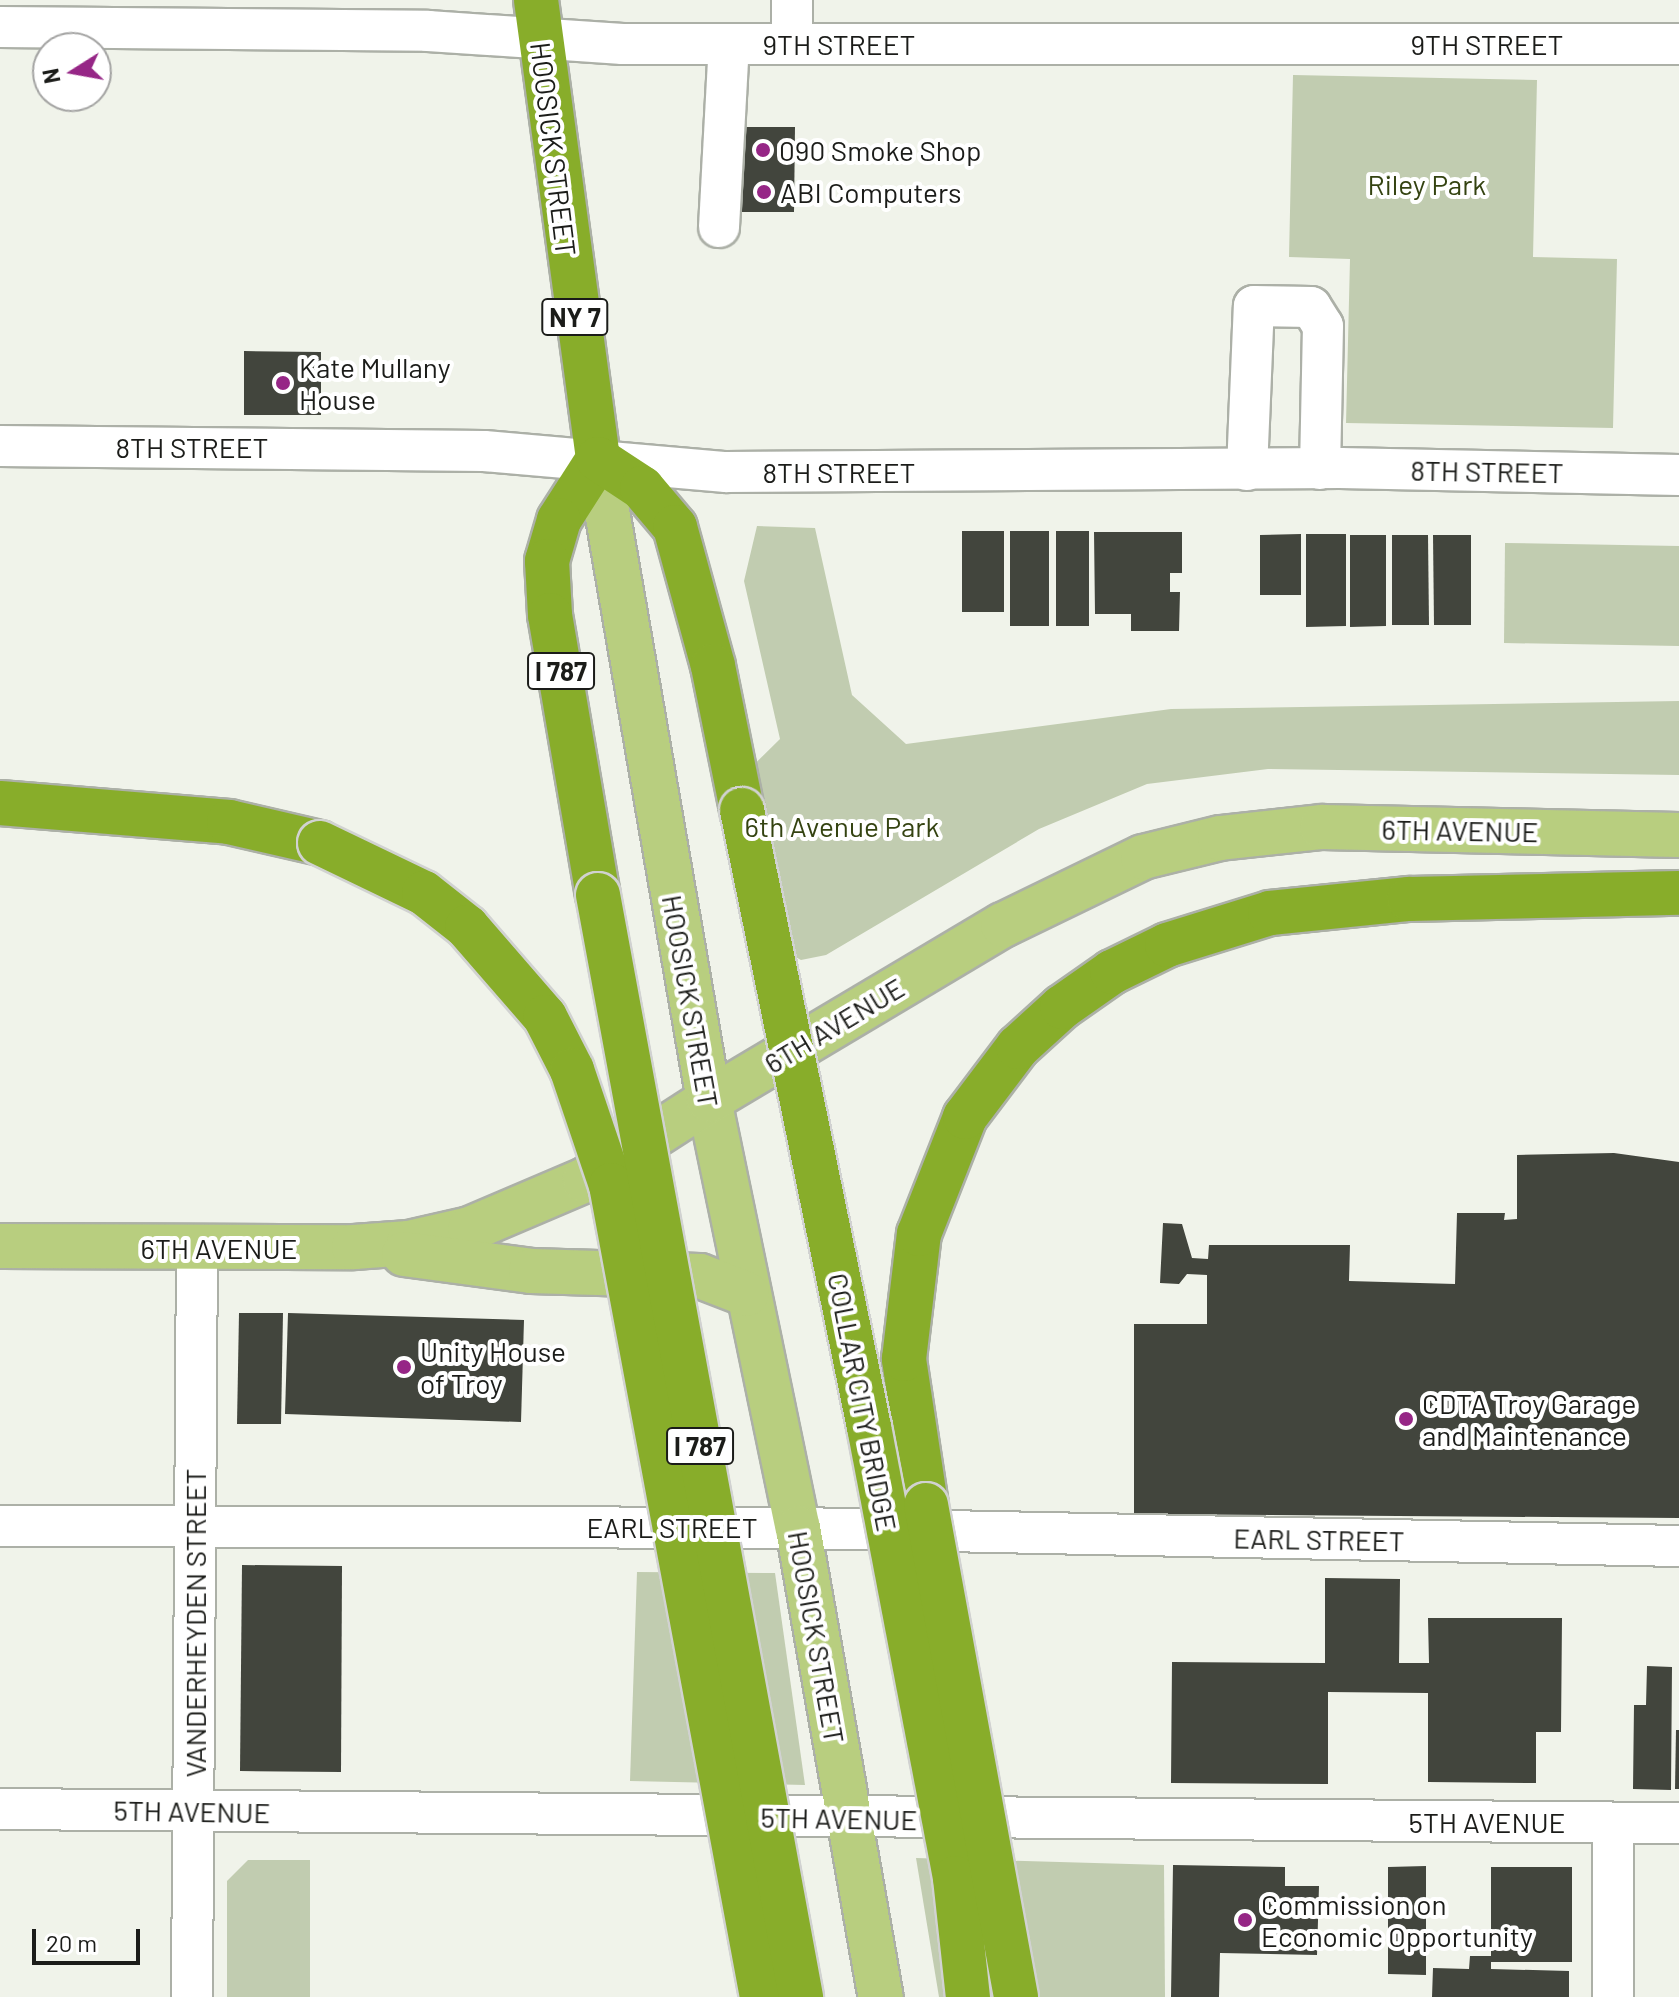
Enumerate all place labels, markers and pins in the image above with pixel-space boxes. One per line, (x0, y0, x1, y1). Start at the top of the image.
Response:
place label: 090 Smoke Shop (779, 133, 981, 167)
marker: 090 Smoke Shop (754, 141, 772, 159)
place label: ABI Computers (780, 175, 962, 209)
marker: ABI Computers (755, 183, 773, 201)
place label: Kate Mullany House (299, 350, 451, 416)
marker: Kate Mullany House (274, 374, 292, 392)
place label: Unity House of Troy (420, 1334, 566, 1400)
marker: Unity House of Troy (395, 1358, 413, 1376)
place label: CDTA Troy Garage and Maintenance (1422, 1386, 1636, 1452)
marker: CDTA Troy Garage and Maintenance (1397, 1410, 1415, 1428)
place label: Commission on Economic Opportunity (1261, 1887, 1533, 1953)
marker: Commission on Economic Opportunity (1236, 1911, 1254, 1929)

